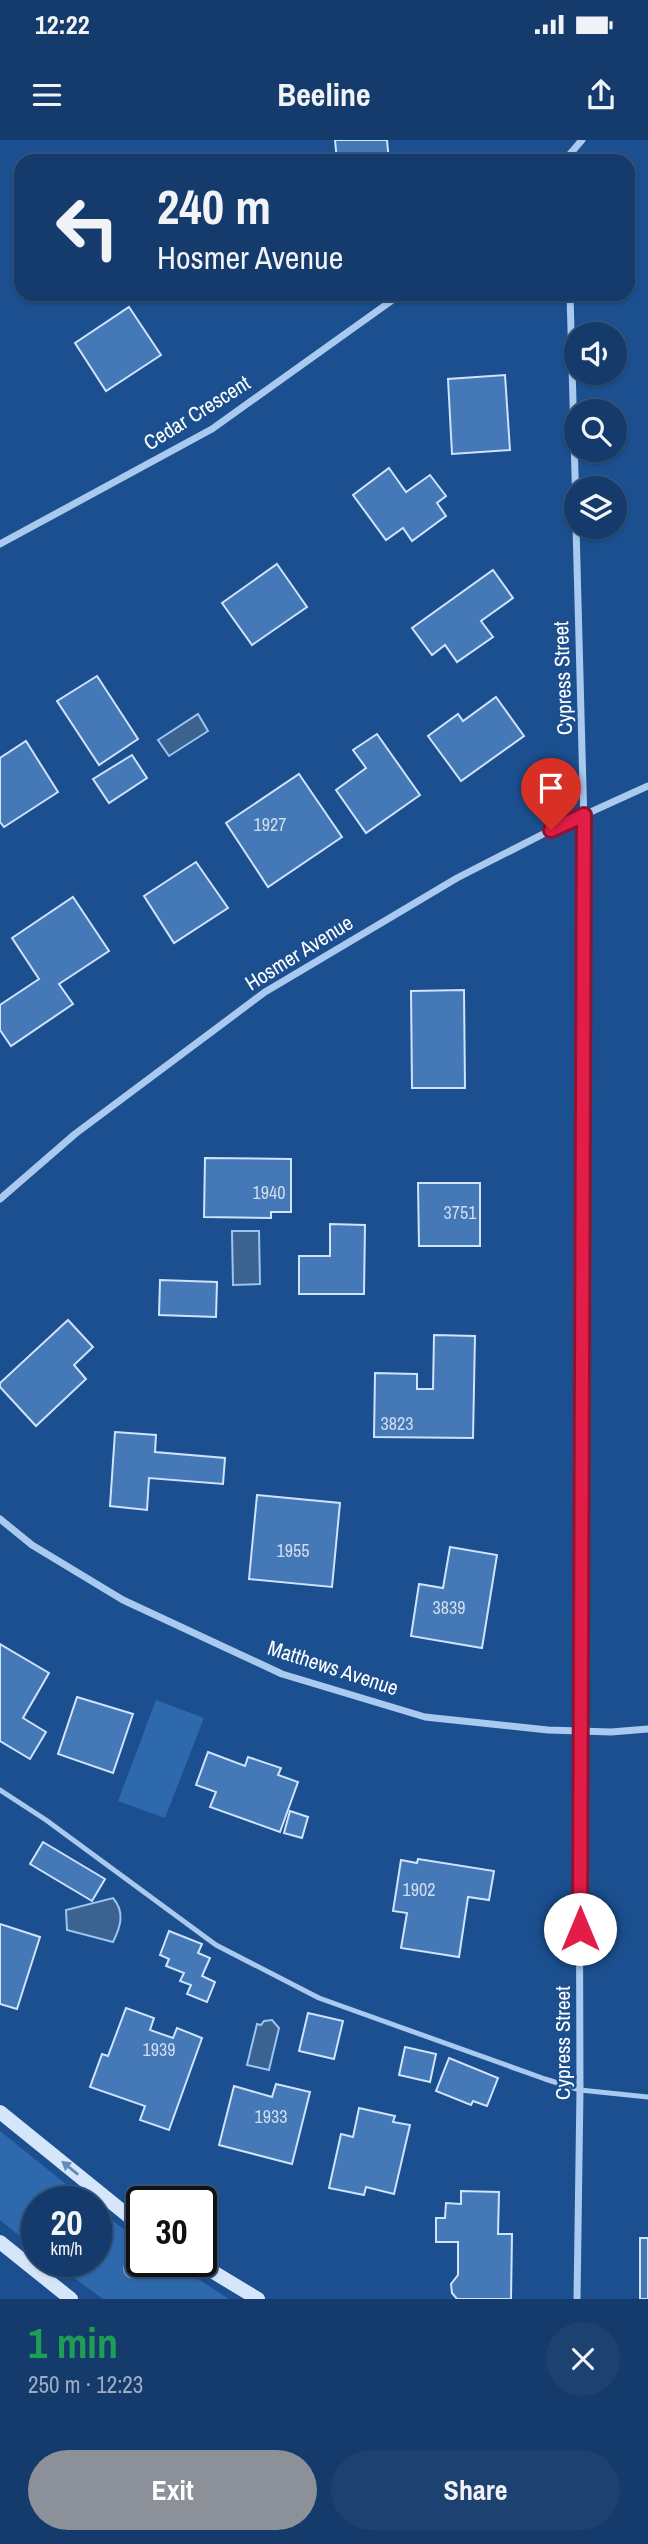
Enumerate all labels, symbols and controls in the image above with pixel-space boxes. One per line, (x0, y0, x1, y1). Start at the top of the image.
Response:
text: 12:22 (35, 7, 90, 42)
text: Beeline (277, 73, 371, 116)
icon: menu (28, 76, 66, 114)
icon: share (582, 76, 620, 114)
text: 240 m (157, 173, 271, 239)
icon: left (42, 182, 133, 273)
text: Hosmer Avenue (157, 236, 343, 279)
map controls (564, 322, 627, 539)
button: sound (564, 322, 627, 385)
street label: Cedar Crescent (138, 368, 256, 457)
button: search (564, 399, 627, 462)
button: layers (564, 476, 627, 539)
street label: Cypress Street (546, 620, 579, 735)
pin (521, 758, 581, 830)
icon: arrive (532, 769, 570, 807)
house number: 1927 (254, 812, 286, 837)
street label: Hosmer Avenue (239, 908, 358, 997)
house number: 1940 (253, 1180, 285, 1205)
house number: 3751 (444, 1200, 477, 1225)
house number: 3823 (381, 1411, 413, 1436)
house number: 1955 (277, 1538, 309, 1563)
house number: 3839 (433, 1595, 465, 1620)
street label: Matthews Avenue (264, 1633, 402, 1702)
house number: 1902 (403, 1877, 435, 1902)
position arrow (543, 1892, 617, 1966)
street label: Cypress Street (548, 1986, 577, 2100)
house number: 1939 (143, 2037, 175, 2062)
house number: 1933 (255, 2104, 287, 2129)
one-way arrow (61, 2161, 79, 2176)
speed limit sign: 30 (126, 2186, 217, 2277)
text: 20 (51, 2199, 82, 2246)
text: km/h (51, 2236, 83, 2261)
text: 1 min (28, 2315, 118, 2371)
button: close (546, 2322, 620, 2396)
text: 250 m · 12:23 (28, 2369, 143, 2400)
button: Exit (28, 2450, 317, 2530)
button: Share (331, 2450, 620, 2530)

